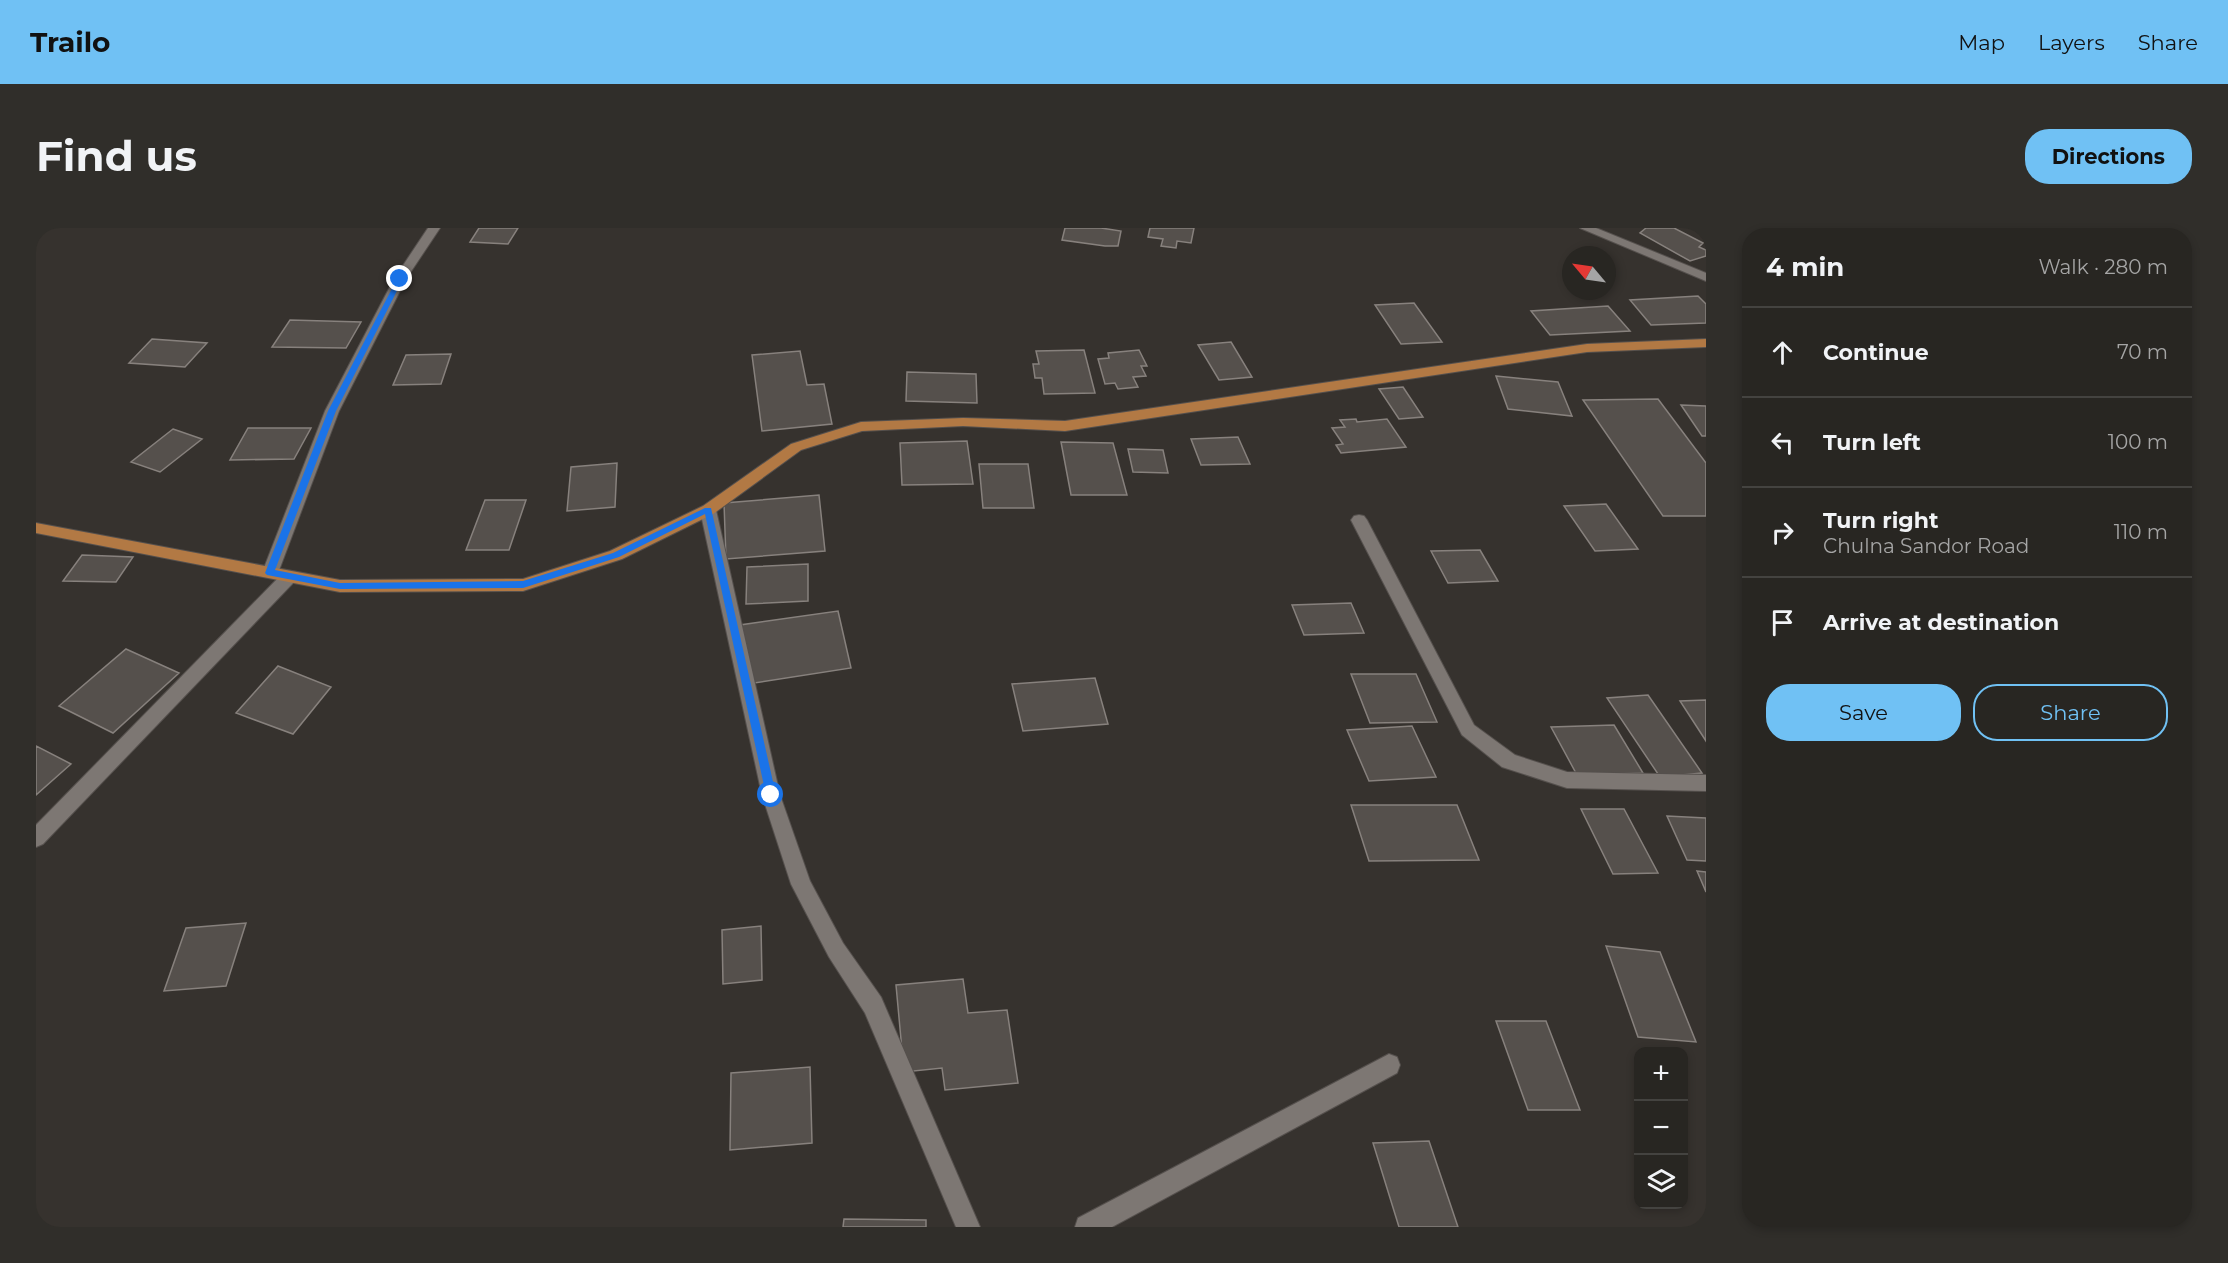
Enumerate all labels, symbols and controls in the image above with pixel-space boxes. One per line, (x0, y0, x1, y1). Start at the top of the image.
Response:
text: Trailo (30, 25, 110, 59)
text: Map (1958, 30, 2005, 55)
text: Layers (2038, 30, 2105, 55)
text: Share (2138, 30, 2198, 55)
button: Directions (2025, 129, 2192, 184)
text: Find us (36, 130, 197, 182)
north arrow (1562, 246, 1616, 300)
text: 4 min (1766, 251, 1844, 283)
text: Walk · 280 m (2038, 255, 2168, 279)
route end (386, 265, 412, 291)
icon: ahead (1766, 336, 1799, 369)
text: Continue (1823, 339, 1929, 366)
text: 70 m (2117, 340, 2168, 364)
icon: left (1766, 426, 1799, 459)
text: Turn left (1823, 429, 1921, 456)
text: 100 m (2108, 430, 2168, 454)
text: Turn right (1823, 507, 1938, 534)
icon: right (1766, 516, 1799, 549)
text: 110 m (2114, 520, 2168, 544)
text: Chulna Sandor Road (1823, 534, 2029, 558)
icon: arrive (1766, 606, 1799, 639)
text: Arrive at destination (1823, 609, 2059, 636)
button: Save (1766, 684, 1961, 741)
button: Share (1973, 684, 2168, 741)
route start (757, 781, 783, 807)
map controls (1634, 1047, 1688, 1209)
button: + (1634, 1047, 1688, 1101)
button: − (1634, 1101, 1688, 1155)
button: layers (1634, 1155, 1688, 1209)

